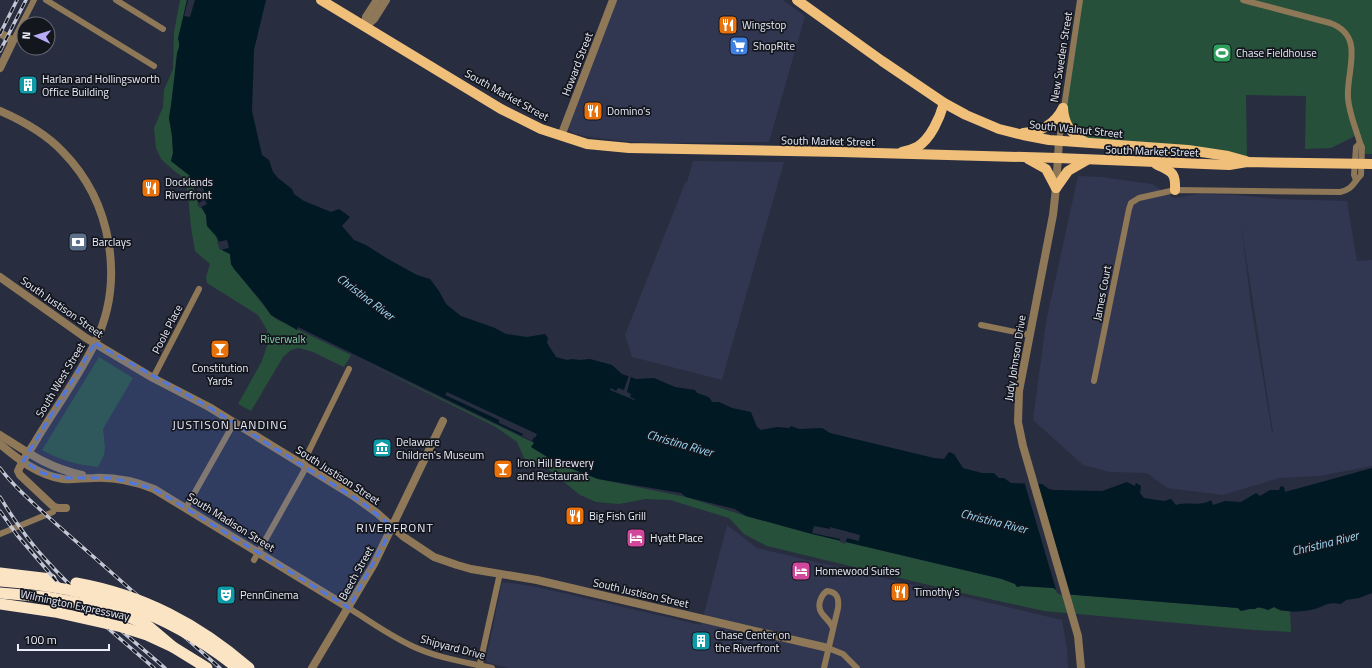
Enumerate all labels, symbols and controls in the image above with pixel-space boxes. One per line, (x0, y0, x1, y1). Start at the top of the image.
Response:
street label: New Sweden Street (1046, 10, 1076, 103)
restaurant icon: Wingstop (717, 14, 739, 36)
north arrow (16, 16, 56, 56)
place label: Wingstop (742, 17, 786, 33)
street label: Howard Street (557, 30, 597, 98)
text: N (18, 31, 34, 40)
supermarket icon: ShopRite (728, 35, 750, 57)
place label: ShopRite (753, 38, 795, 54)
sports icon: Chase Fieldhouse (1211, 42, 1233, 64)
place label: Chase Fieldhouse (1236, 45, 1317, 61)
street label: South Market Street (462, 65, 552, 125)
place label: Harlan and Hollingsworth Office Building (42, 71, 160, 100)
building icon: Harlan and Hollingsworth Office Building (17, 74, 39, 96)
restaurant icon: Domino's (582, 100, 604, 122)
place label: Domino's (607, 103, 650, 119)
street label: South Walnut Street (1029, 116, 1124, 142)
street label: South Market Street (781, 132, 875, 150)
street label: South Market Street (1105, 141, 1199, 161)
place label: Docklands Riverfront (165, 174, 213, 203)
restaurant icon: Docklands Riverfront (140, 177, 162, 199)
bank icon: Barclays (67, 231, 89, 253)
place label: Barclays (92, 234, 131, 250)
street label: James Court (1089, 264, 1115, 322)
water label: Christina River (333, 269, 401, 326)
street label: South Justison Street (17, 272, 107, 342)
street label: Poole Place (148, 301, 186, 356)
street label: Judy Johnson Drive (1000, 314, 1030, 402)
park label: Riverwalk (260, 331, 306, 347)
bar icon: Constitution Yards (209, 338, 231, 360)
street label: South West Street (31, 339, 89, 420)
place label: Constitution Yards (192, 360, 248, 389)
district label: JUSTISON LANDING (172, 415, 288, 434)
water label: Christina River (645, 424, 718, 462)
place label: Delaware Children's Museum (396, 434, 484, 463)
museum icon: Delaware Children's Museum (371, 437, 393, 459)
street label: South Justison Street (293, 442, 383, 508)
place label: Iron Hill Brewery and Restaurant (517, 455, 595, 484)
bar icon: Iron Hill Brewery and Restaurant (492, 458, 514, 480)
street label: South Madison Street (184, 489, 278, 555)
water label: Christina River (959, 504, 1032, 539)
restaurant icon: Big Fish Grill (564, 505, 586, 527)
place label: Big Fish Grill (589, 508, 646, 524)
district label: RIVERFRONT (356, 518, 434, 537)
water label: Christina River (1290, 525, 1363, 560)
hotel icon: Hyatt Place (625, 527, 647, 549)
place label: Hyatt Place (650, 530, 704, 546)
street label: Beech Street (335, 543, 377, 603)
hotel icon: Homewood Suites (790, 560, 812, 582)
place label: Homewood Suites (815, 563, 900, 579)
street label: South Justison Street (592, 574, 691, 612)
restaurant icon: Timothy's (889, 581, 911, 603)
theatre icon: PennCinema (215, 584, 237, 606)
place label: Timothy's (914, 584, 960, 600)
street label: Wilmington Expressway (19, 586, 132, 625)
place label: PennCinema (240, 587, 299, 603)
scale bar (18, 626, 109, 652)
place label: Chase Center on the Riverfront (715, 627, 790, 656)
text: 100 m (24, 630, 57, 649)
building icon: Chase Center on the Riverfront (690, 630, 712, 652)
street label: Shipyard Drive (419, 631, 488, 663)

